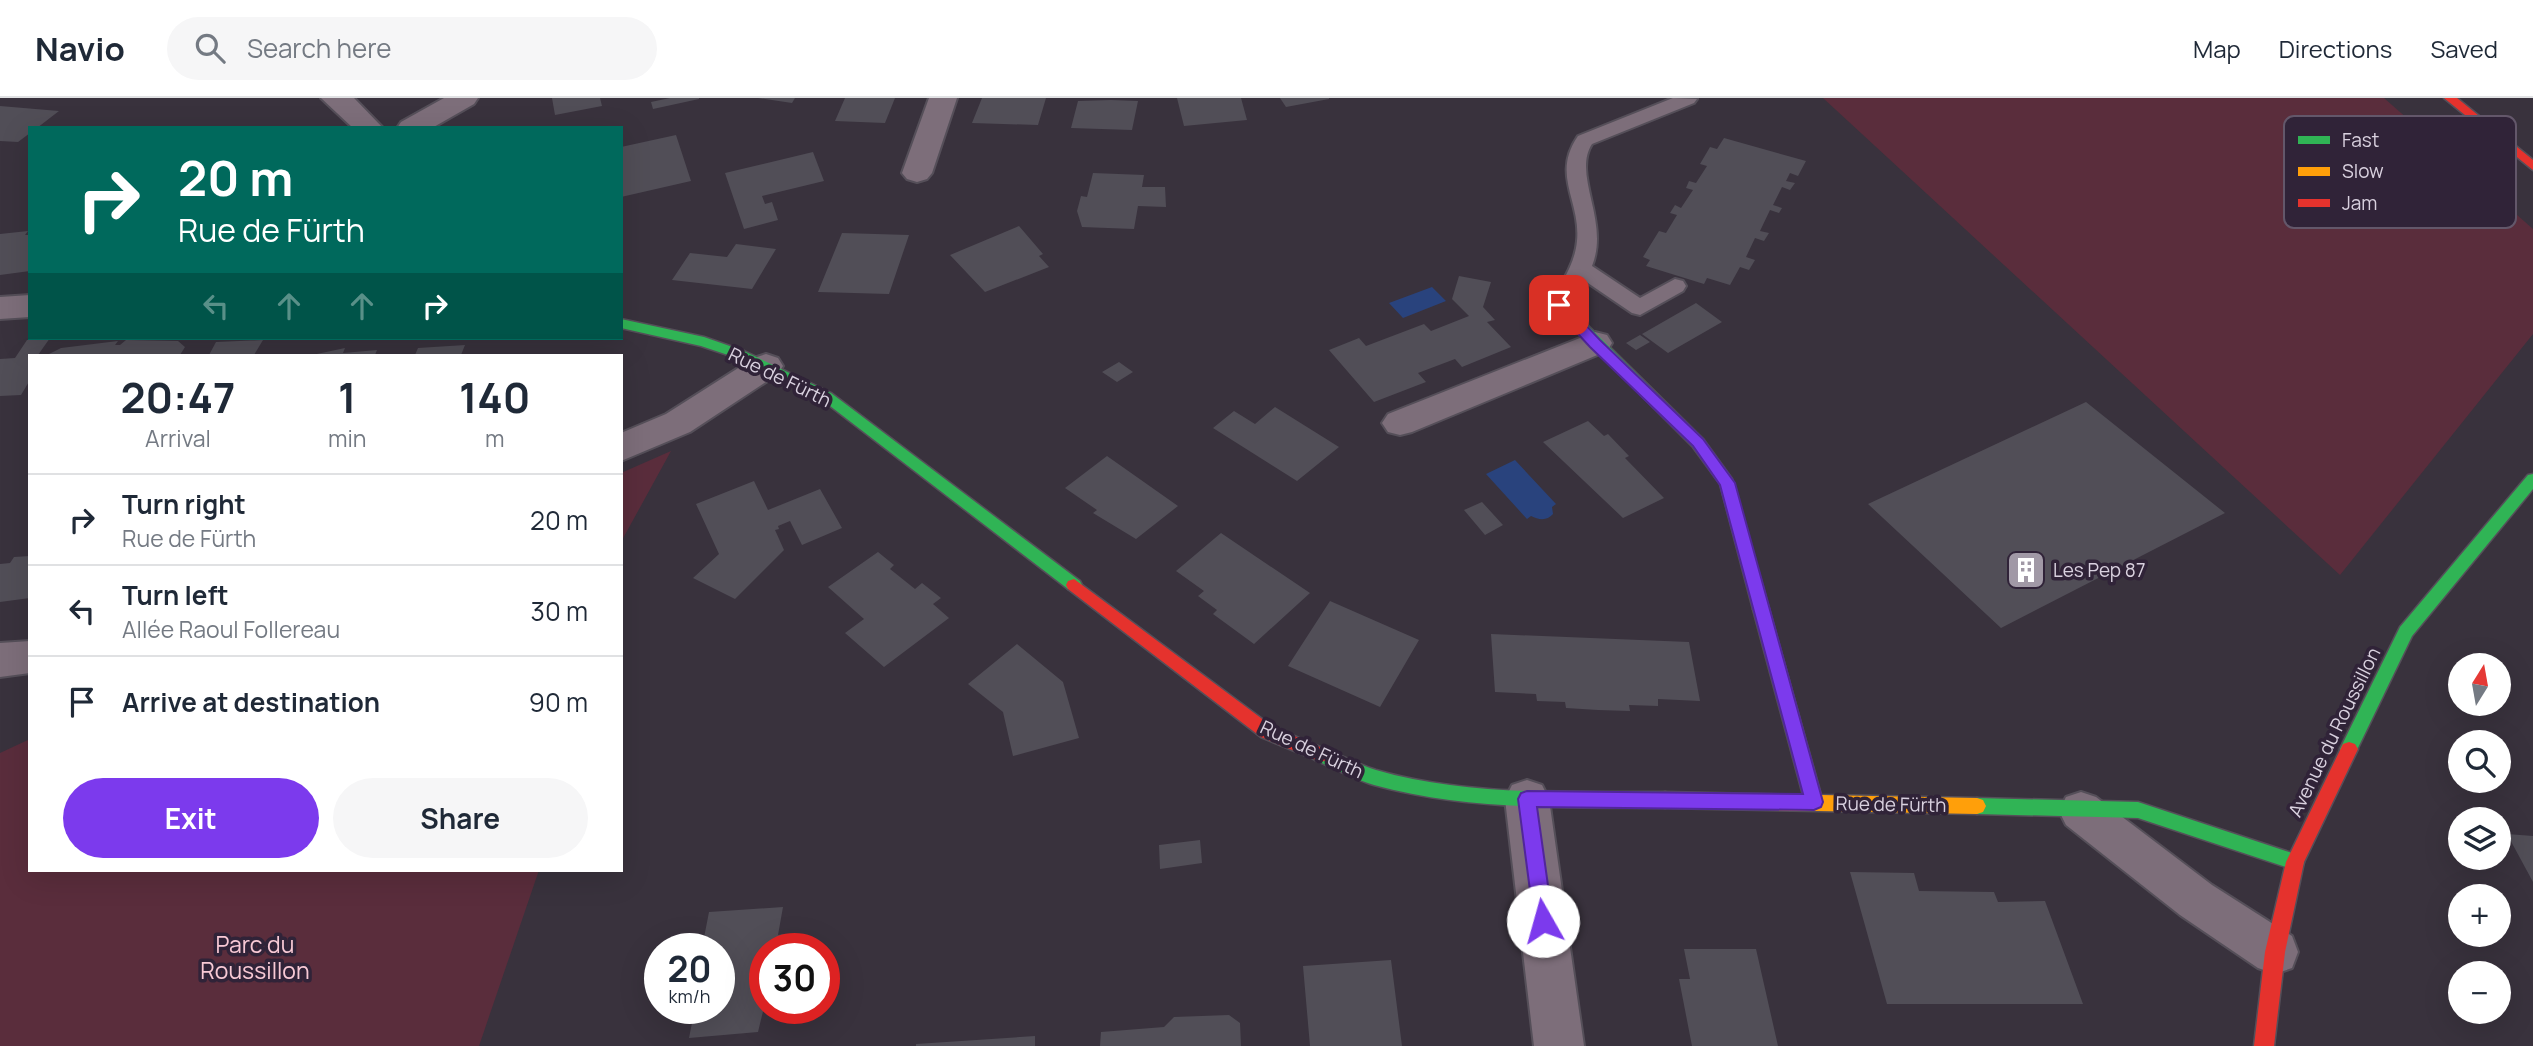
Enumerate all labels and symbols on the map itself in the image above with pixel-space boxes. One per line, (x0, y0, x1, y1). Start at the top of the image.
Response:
legend (2284, 116, 2516, 228)
text: Fast (2342, 127, 2379, 153)
text: Slow (2342, 158, 2384, 184)
text: Jam (2342, 190, 2377, 216)
pin (1529, 275, 1589, 335)
street label: Rue de Fürth (724, 341, 836, 413)
building icon: Les Pep 87 (2005, 549, 2047, 591)
place label: Les Pep 87 (2053, 557, 2145, 583)
street label: Avenue du Roussillon (2282, 643, 2386, 821)
north arrow (2448, 653, 2511, 716)
street label: Rue de Fürth (1256, 714, 1368, 784)
street label: Rue de Fürth (1835, 790, 1947, 818)
position arrow (1506, 884, 1580, 958)
park label: Parc du Roussillon (200, 928, 310, 986)
speed limit sign: 30 (749, 933, 840, 1024)

